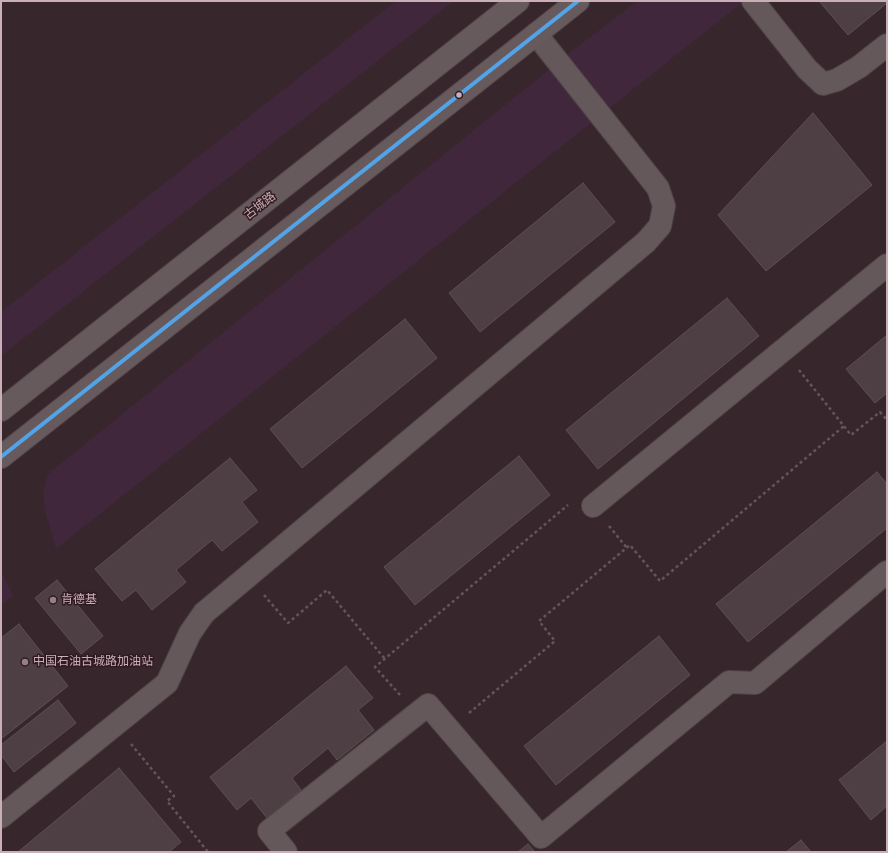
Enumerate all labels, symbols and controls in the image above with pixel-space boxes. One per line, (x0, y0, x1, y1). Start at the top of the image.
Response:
unlabelled marker (454, 90, 464, 100)
street label: 古城路 (241, 189, 279, 223)
place label: 肯德基 (61, 593, 97, 607)
marker: 肯德基 (48, 595, 58, 605)
place label: 中国石油古城路加油站 (33, 655, 153, 669)
marker: 中国石油古城路加油站 (20, 657, 30, 667)

